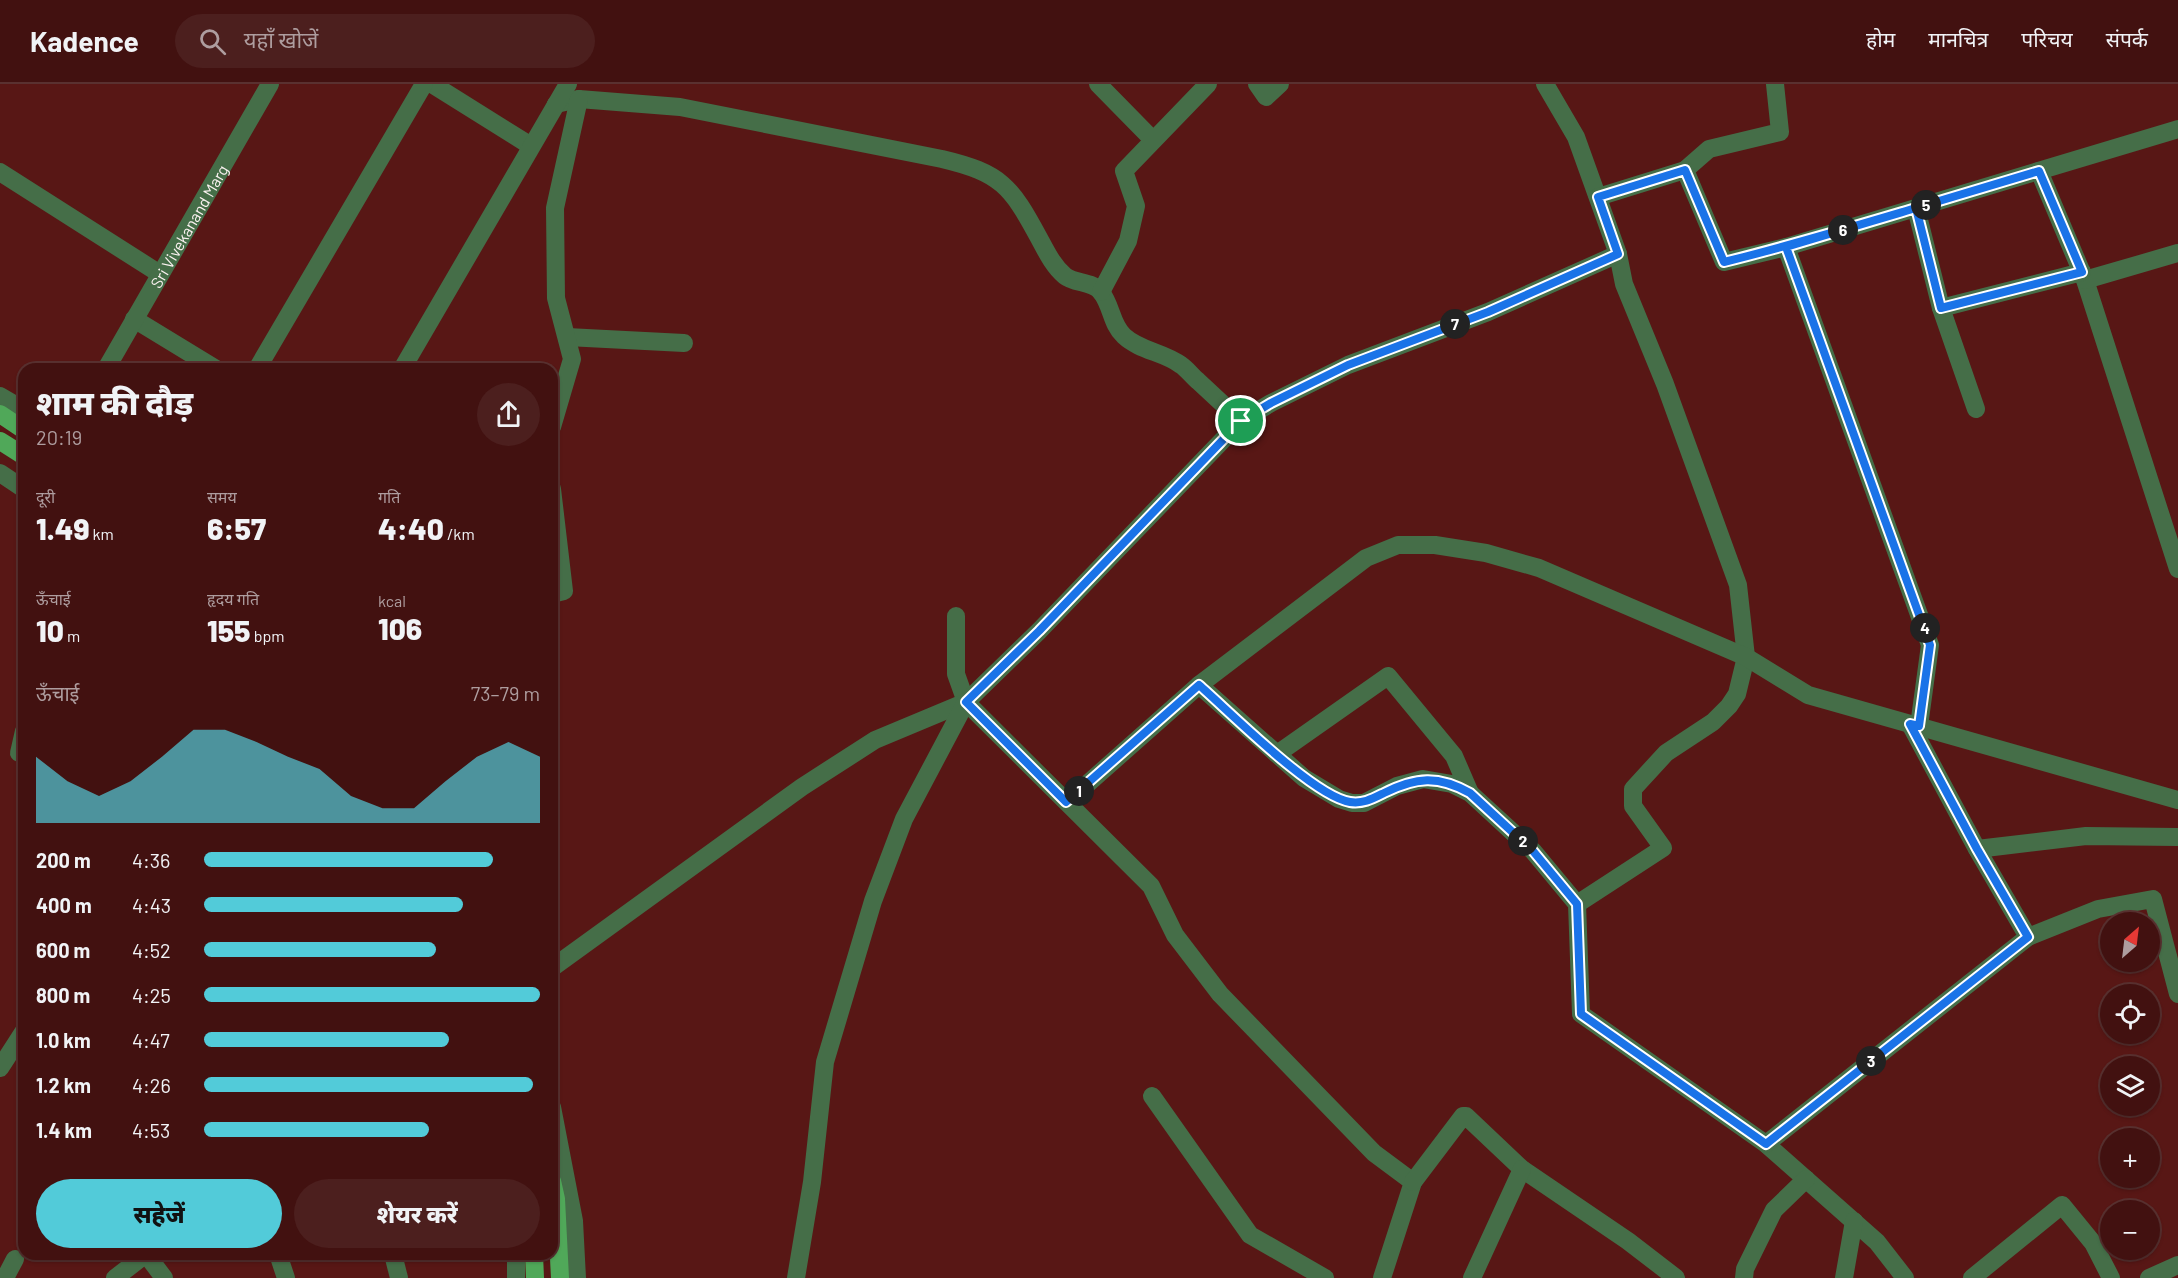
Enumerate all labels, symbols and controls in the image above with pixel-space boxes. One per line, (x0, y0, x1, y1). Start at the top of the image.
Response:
search box (175, 14, 595, 68)
text: Kadence (30, 24, 139, 58)
icon: search (196, 25, 229, 58)
text: यहाँ खोजें (244, 26, 318, 52)
text: होम (1866, 26, 1895, 51)
text: मानचित्र (1928, 26, 1988, 51)
text: परिचय (2021, 26, 2073, 51)
text: संपर्क (2106, 26, 2148, 51)
street label: Sri Vivekanand Marg (145, 161, 231, 291)
pin: 5 (1911, 190, 1941, 220)
text: 5 (1922, 195, 1930, 214)
pin: 6 (1828, 215, 1858, 245)
text: 6 (1839, 220, 1847, 239)
pin: 7 (1440, 309, 1470, 339)
text: 7 (1451, 314, 1459, 333)
text: शाम की दौड़ (36, 382, 193, 422)
button: share (477, 383, 540, 446)
pin (1215, 395, 1266, 446)
icon: arrive (1224, 404, 1257, 437)
text: 20:19 (36, 425, 82, 449)
text: दूरी (36, 487, 55, 506)
text: समय (207, 487, 237, 506)
text: गति (378, 487, 400, 506)
text: 1.49 (36, 510, 89, 546)
text: 6:57 (207, 510, 266, 546)
text: 4:40 (378, 510, 444, 546)
text: km (89, 524, 114, 543)
text: /km (444, 524, 475, 543)
text: ऊँचाई (36, 589, 71, 608)
text: हृदय गति (207, 589, 259, 608)
text: kcal (378, 591, 406, 610)
text: 106 (378, 610, 422, 646)
text: 10 (36, 612, 64, 648)
text: 155 (207, 612, 250, 648)
pin: 4 (1910, 613, 1940, 643)
text: 4 (1920, 618, 1930, 637)
text: m (64, 626, 80, 645)
text: bpm (250, 626, 285, 645)
text: ऊँचाई (36, 681, 79, 705)
text: 73–79 m (471, 681, 540, 705)
pin: 1 (1064, 776, 1094, 806)
text: 1 (1076, 781, 1082, 800)
pin: 2 (1508, 826, 1538, 856)
text: 2 (1519, 831, 1527, 850)
text: 200 m (36, 848, 91, 872)
text: 4:36 (132, 848, 170, 872)
text: 400 m (36, 893, 92, 917)
text: 4:43 (132, 893, 171, 917)
north arrow (2100, 912, 2160, 972)
map controls (2100, 912, 2160, 1260)
text: 600 m (36, 938, 90, 962)
text: 4:52 (132, 938, 171, 962)
text: 800 m (36, 983, 90, 1007)
text: 4:25 (132, 983, 171, 1007)
button: locate (2100, 984, 2160, 1044)
text: 1.0 km (36, 1028, 91, 1052)
text: 4:47 (132, 1028, 170, 1052)
pin: 3 (1856, 1046, 1886, 1076)
text: 3 (1867, 1051, 1875, 1070)
button: layers (2100, 1056, 2160, 1116)
text: 1.2 km (36, 1073, 91, 1097)
text: 4:26 (132, 1073, 171, 1097)
text: 1.4 km (36, 1118, 92, 1142)
text: 4:53 (132, 1118, 170, 1142)
button: + (2100, 1128, 2160, 1188)
button: सहेजें (36, 1179, 282, 1248)
button: शेयर करें (294, 1179, 540, 1248)
button: − (2100, 1200, 2160, 1260)

